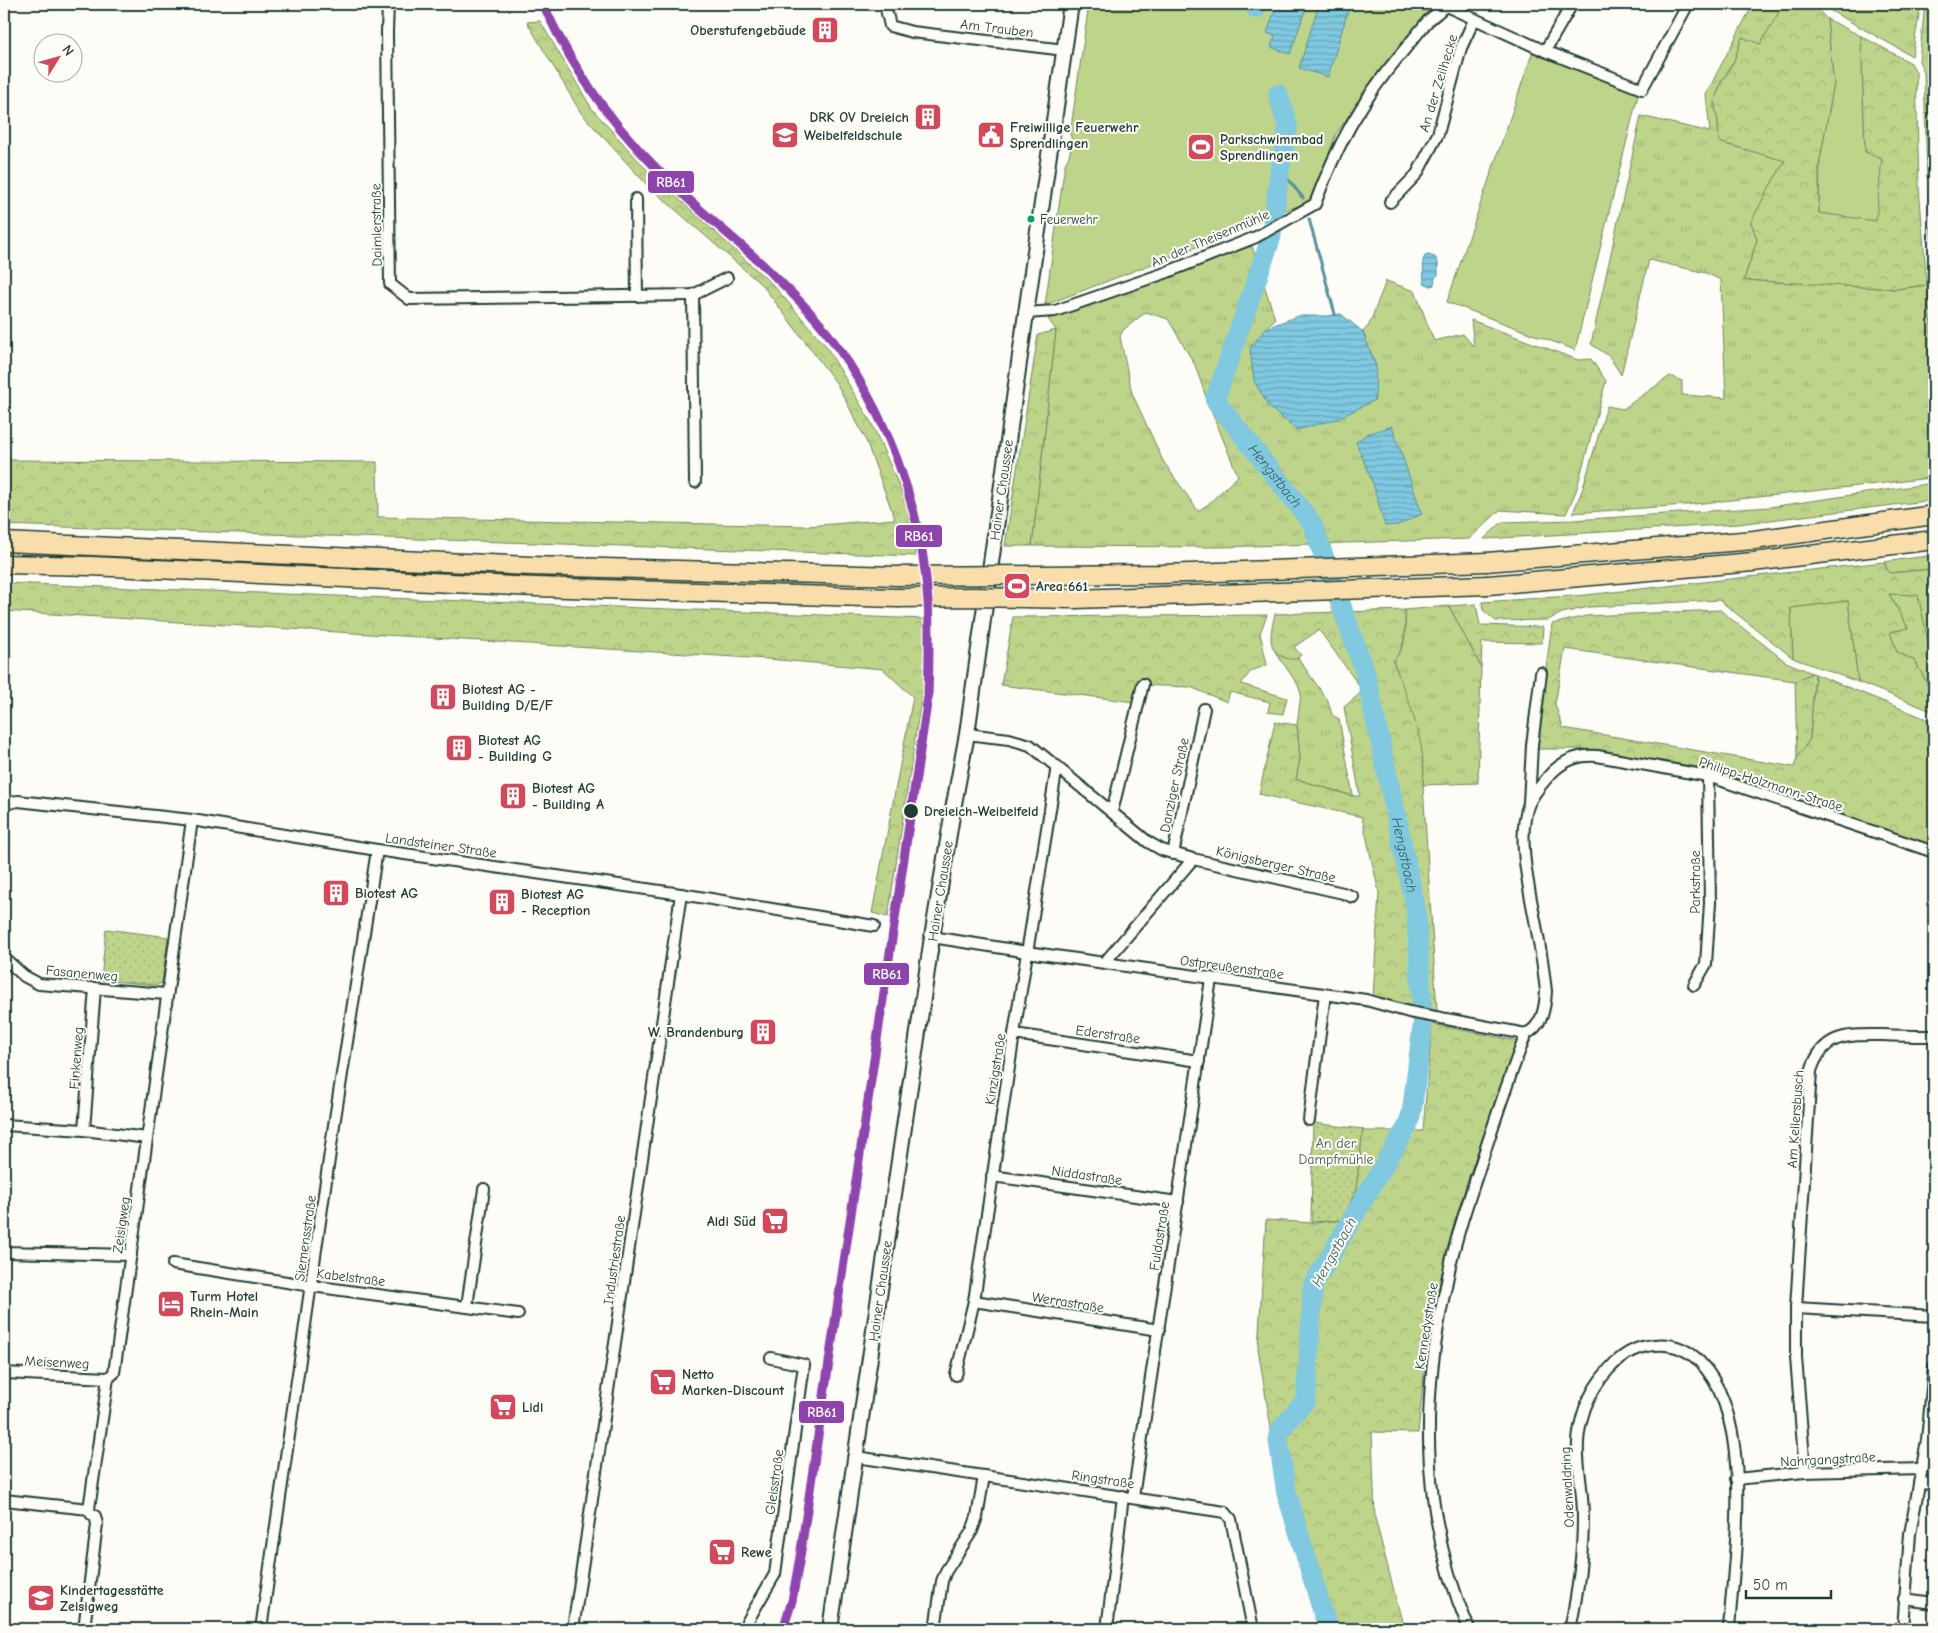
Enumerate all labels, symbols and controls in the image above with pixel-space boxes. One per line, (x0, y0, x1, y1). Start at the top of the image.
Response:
building icon: Oberstufengebäude (810, 15, 840, 45)
street label: Am Trauben (959, 16, 1035, 41)
place label: Oberstufengebäude (690, 22, 806, 39)
north arrow (32, 32, 82, 82)
street label: An der Zeilhecke (1416, 32, 1461, 134)
text: N (58, 42, 78, 59)
building icon: DRK OV Dreieich (913, 102, 943, 132)
place label: DRK OV Dreieich (810, 109, 909, 126)
place label: Freiwillige Feuerwehr Sprendlingen (1010, 119, 1139, 152)
school or university icon: Weibelfeldschule (770, 120, 800, 150)
public building icon: Freiwillige Feuerwehr Sprendlingen (976, 120, 1006, 150)
place label: Weibelfeldschule (804, 127, 902, 144)
place label: Parkschwimmbad Sprendlingen (1220, 131, 1323, 164)
sports icon: Parkschwimmbad Sprendlingen (1186, 132, 1216, 162)
line badge: RB61 (647, 170, 695, 194)
text: RB61 (656, 174, 686, 191)
street label: Daimlerstraße (367, 183, 386, 267)
street label: An der Theisenmühle (1148, 206, 1272, 271)
place label: Feuerwehr (1040, 212, 1099, 227)
marker: Feuerwehr (1026, 214, 1036, 224)
street label: Hainer Chaussee (986, 439, 1017, 542)
water label: Hengstbach (1244, 440, 1306, 512)
line badge: RB61 (895, 524, 943, 548)
text: RB61 (904, 528, 934, 545)
sports icon: Area 661 (1002, 571, 1032, 601)
place label: Area 661 (1036, 578, 1088, 595)
place label: Biotest AG - Building D/E/F (462, 681, 554, 714)
building icon: Biotest AG - Building D/E/F (428, 682, 458, 712)
place label: Biotest AG - Building G (478, 732, 552, 765)
building icon: Biotest AG - Building G (444, 733, 474, 763)
street label: Danziger Straße (1156, 736, 1193, 834)
street label: Philipp-Holzmann-Straße (1697, 753, 1845, 816)
place label: Biotest AG - Building A (532, 780, 604, 813)
building icon: Biotest AG - Building A (498, 781, 528, 811)
marker: Dreieich-Weibelfeld (902, 802, 920, 820)
place label: Dreieich-Weibelfeld (924, 803, 1038, 820)
water label: Hengstbach (1388, 815, 1421, 894)
street label: Landsteiner Straße (384, 829, 498, 862)
street label: Hainer Chaussee (924, 840, 957, 943)
street label: Königsberger Straße (1214, 842, 1337, 887)
street label: Parkstraße (1687, 850, 1704, 914)
building icon: Biotest AG (321, 878, 351, 908)
place label: Biotest AG (355, 885, 418, 902)
place label: Biotest AG - Reception (521, 886, 590, 919)
building icon: Biotest AG - Reception (487, 887, 517, 917)
street label: Ostpreußenstraße (1179, 952, 1285, 983)
street label: Fasanenweg (45, 962, 119, 985)
line badge: RB61 (863, 962, 910, 986)
text: RB61 (872, 966, 902, 983)
building icon: W. Brandenburg (748, 1017, 778, 1047)
street label: Ederstraße (1074, 1022, 1141, 1047)
place label: W. Brandenburg (648, 1024, 744, 1041)
street label: Finkenweg (66, 1026, 87, 1090)
street label: Kinzigstraße (981, 1032, 1010, 1106)
street label: Am Kellersbusch (1784, 1069, 1807, 1169)
park label: An der Dampfmühle (1298, 1135, 1374, 1168)
street label: Niddastraße (1051, 1162, 1123, 1189)
street label: Siemensstraße (291, 1194, 320, 1282)
street label: Zeisigweg (109, 1196, 134, 1255)
street label: Fuldastraße (1146, 1200, 1173, 1272)
supermarket icon: Aldi Süd (760, 1206, 790, 1236)
place label: Aldi Süd (707, 1213, 756, 1230)
street label: Industriestraße (600, 1214, 629, 1306)
water label: Hengstbach (1308, 1214, 1360, 1290)
street label: Hainer Chaussee (865, 1240, 896, 1343)
street label: Kabelstraße (315, 1265, 386, 1290)
street label: Kennedystraße (1411, 1281, 1442, 1371)
place label: Turm Hotel Rhein-Main (190, 1288, 259, 1321)
street label: Werrastraße (1031, 1288, 1105, 1317)
hotel icon: Turm Hotel Rhein-Main (156, 1289, 186, 1319)
street label: Meisenweg (24, 1352, 90, 1373)
place label: Netto Marken-Discount (682, 1366, 785, 1399)
supermarket icon: Netto Marken-Discount (648, 1367, 678, 1397)
supermarket icon: Lidl (488, 1392, 518, 1422)
place label: Lidl (522, 1399, 543, 1416)
line badge: RB61 (798, 1400, 845, 1424)
text: RB61 (807, 1404, 837, 1421)
street label: Odenwaldring (1557, 1446, 1578, 1528)
street label: Gleisstraße (761, 1448, 787, 1516)
street label: Nahrgangstraße (1780, 1449, 1876, 1470)
street label: Ringstraße (1070, 1467, 1136, 1492)
supermarket icon: Rewe (707, 1537, 737, 1567)
place label: Rewe (741, 1544, 772, 1561)
scale bar (1746, 1568, 1830, 1600)
text: 50 m (1753, 1576, 1788, 1594)
place label: Kindertagesstätte Zeisigweg (60, 1582, 164, 1615)
school or university icon: Kindertagesstätte Zeisigweg (26, 1583, 56, 1613)

